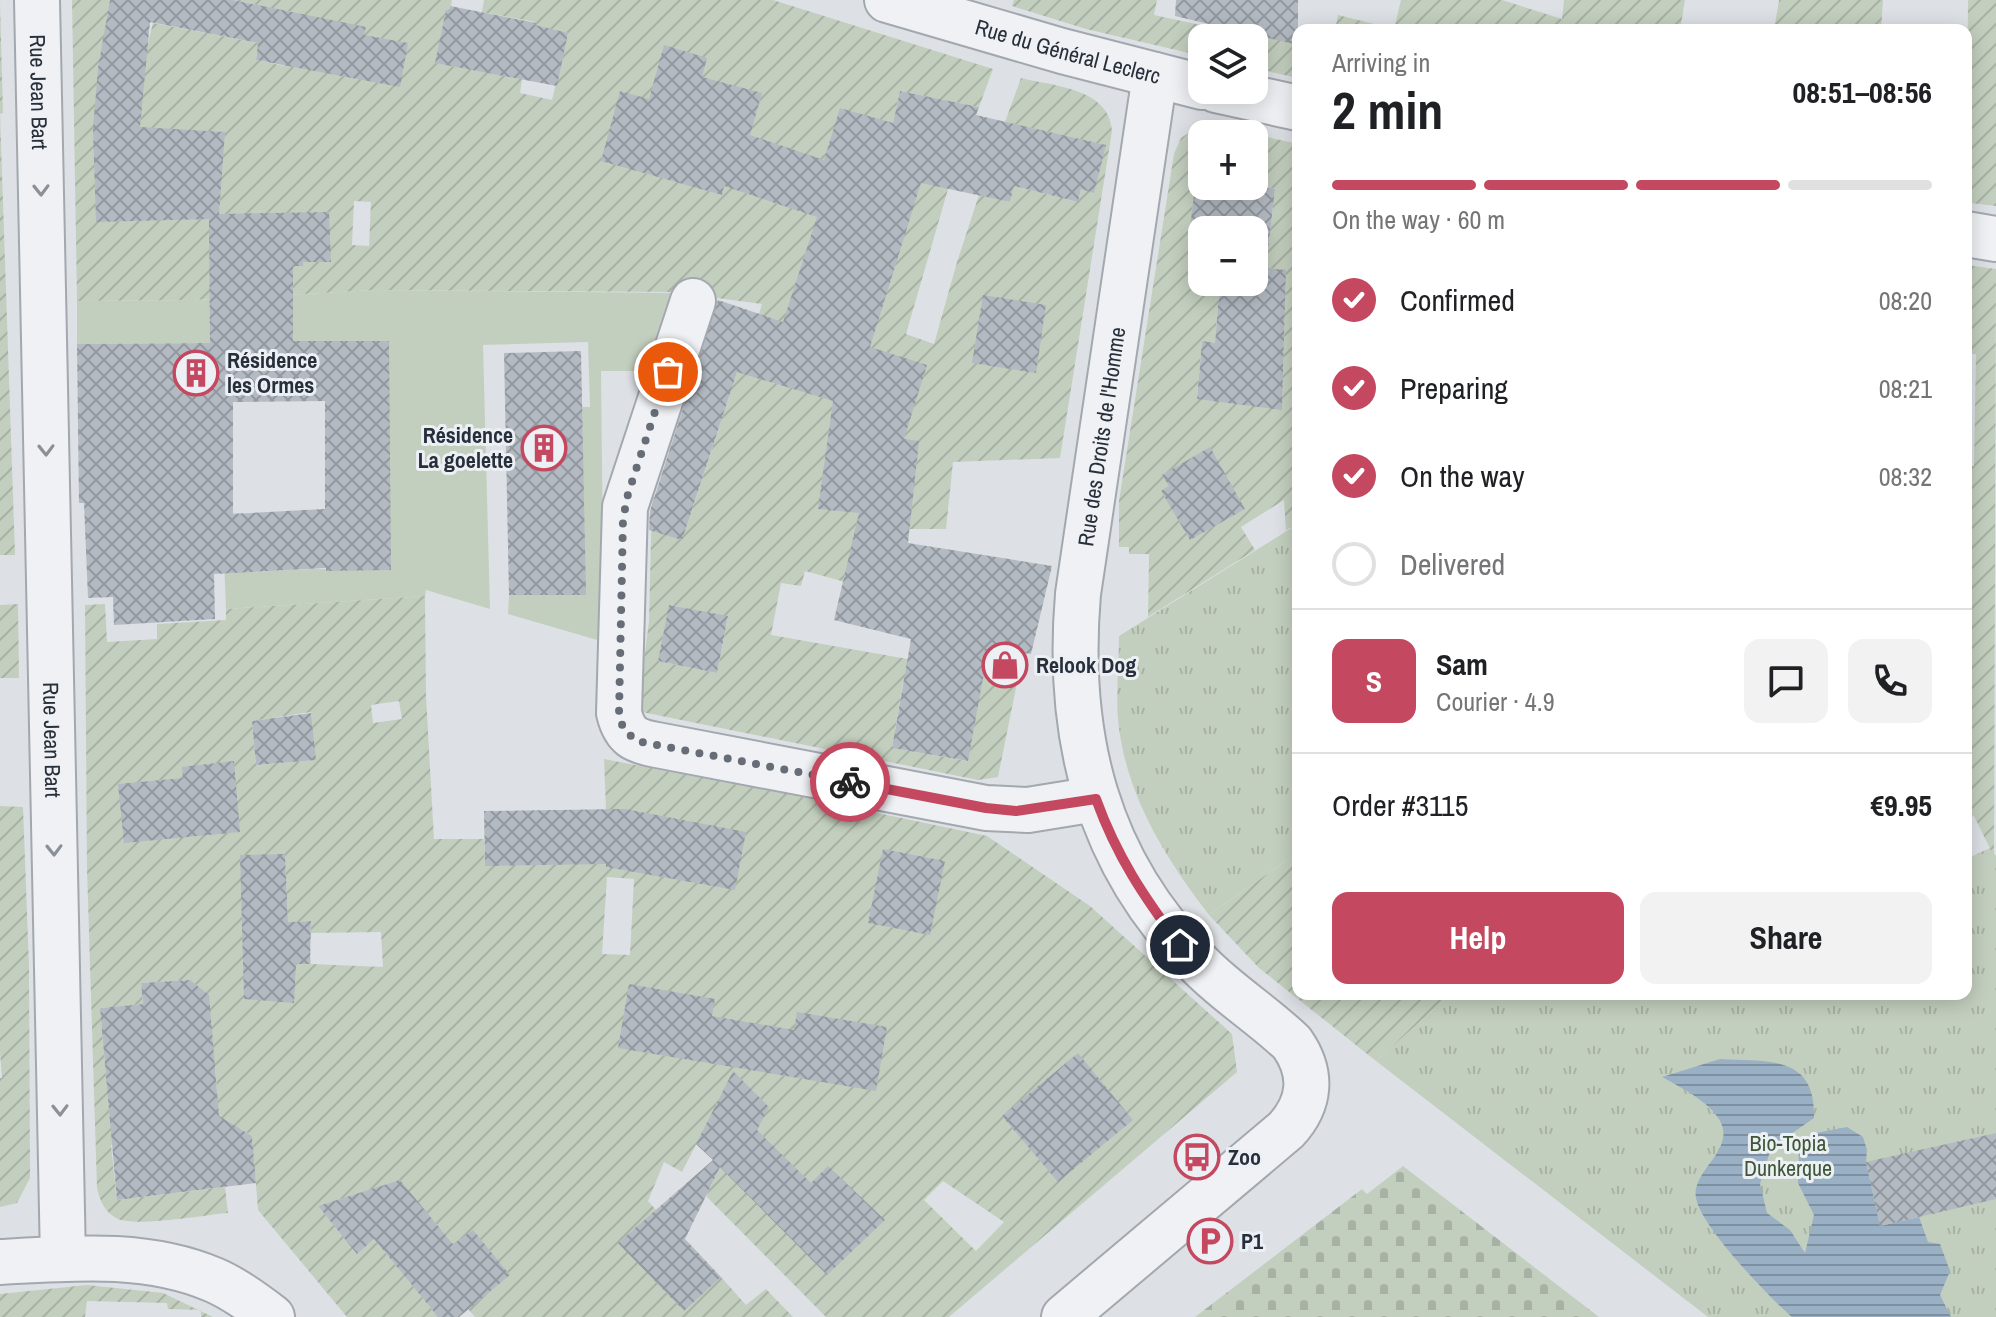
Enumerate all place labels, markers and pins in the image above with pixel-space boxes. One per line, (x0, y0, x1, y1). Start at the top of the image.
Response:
pin (634, 338, 702, 406)
place label: Résidence les Ormes (227, 345, 317, 400)
building icon: Résidence les Ormes (172, 349, 220, 397)
place label: Résidence La goelette (418, 420, 513, 475)
building icon: Résidence La goelette (520, 424, 568, 472)
shop icon: Relook Dog (981, 641, 1029, 689)
place label: Relook Dog (1036, 650, 1136, 680)
pin (1146, 911, 1214, 979)
bus stop icon: Zoo (1173, 1133, 1221, 1181)
place label: Zoo (1228, 1142, 1261, 1172)
parking icon: P1 (1186, 1217, 1234, 1265)
place label: P1 (1241, 1226, 1264, 1256)

